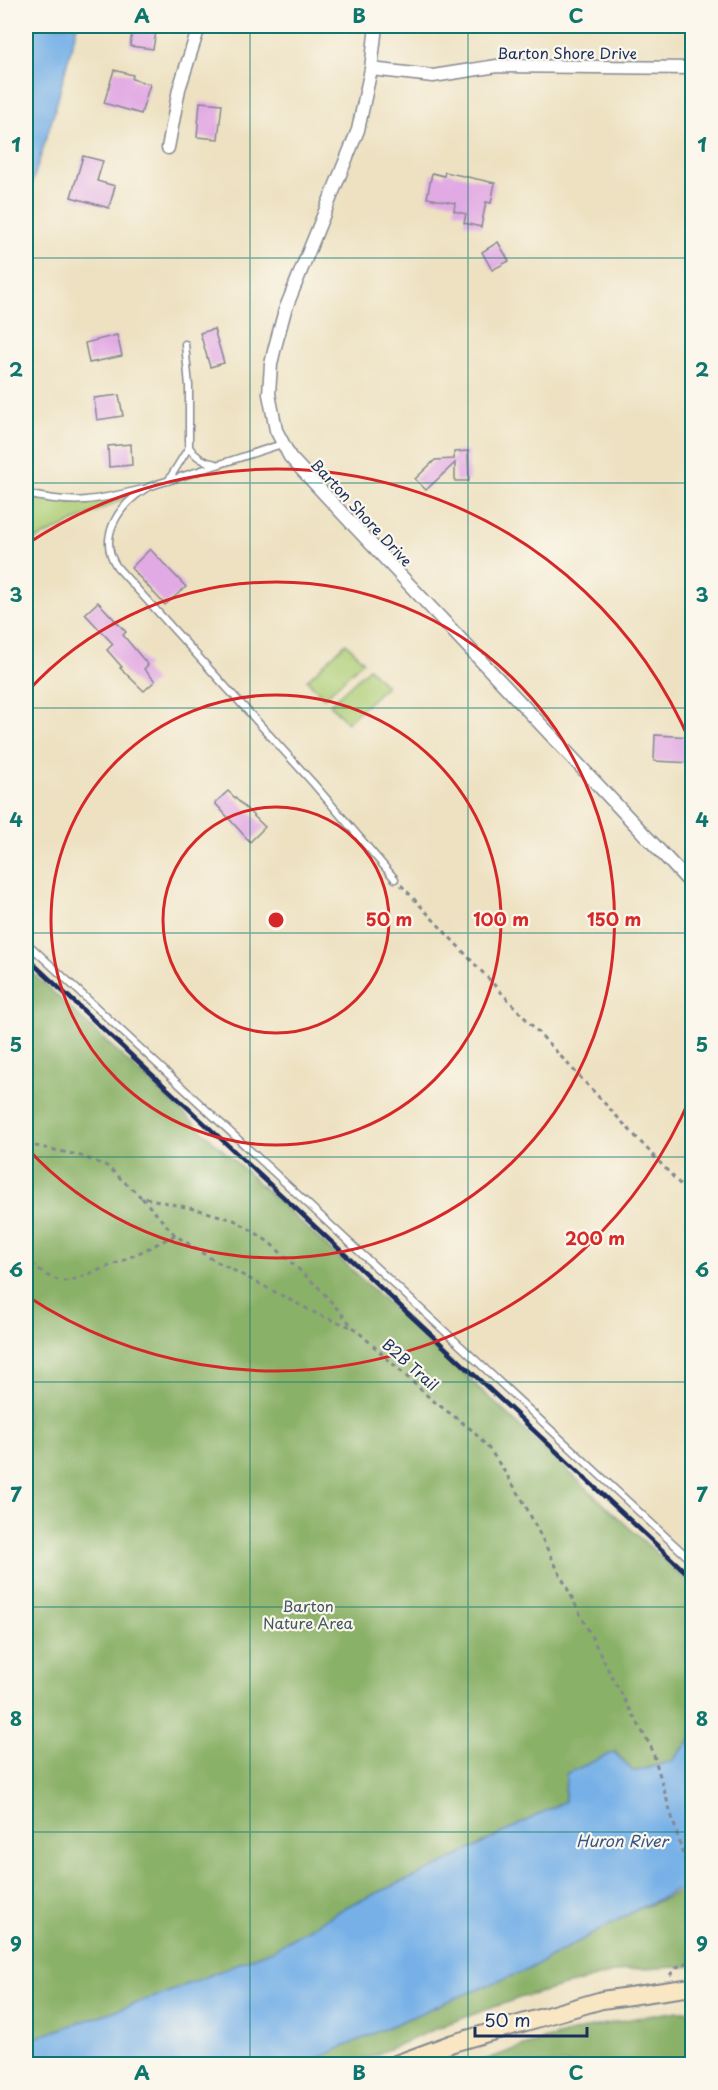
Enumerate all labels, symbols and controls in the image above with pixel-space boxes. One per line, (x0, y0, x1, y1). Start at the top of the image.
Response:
text: A (134, 0, 150, 30)
text: B (352, 0, 366, 30)
text: C (568, 0, 584, 30)
street label: Barton Shore Drive (497, 41, 637, 64)
text: 1 (11, 129, 21, 159)
text: 1 (697, 129, 707, 159)
text: 2 (9, 354, 23, 384)
text: 2 (695, 354, 709, 384)
street label: Barton Shore Drive (306, 453, 418, 571)
text: 3 (9, 579, 23, 609)
text: 3 (695, 579, 709, 609)
text: 4 (9, 804, 23, 834)
text: 4 (695, 804, 709, 834)
text: 50 m (366, 905, 412, 932)
text: 100 m (473, 905, 529, 932)
text: 150 m (587, 905, 641, 932)
centre of rings (266, 910, 286, 930)
text: 5 (10, 1029, 22, 1059)
text: 5 (696, 1029, 708, 1059)
text: 200 m (565, 1224, 625, 1251)
text: 6 (9, 1254, 23, 1284)
text: 6 (695, 1254, 709, 1284)
street label: B2B Trail (378, 1332, 444, 1396)
text: 7 (10, 1479, 22, 1509)
text: 7 (696, 1479, 708, 1509)
park label: Barton Nature Area (263, 1594, 354, 1634)
text: 8 (10, 1703, 22, 1733)
text: 8 (696, 1703, 708, 1733)
water label: Huron River (576, 1828, 670, 1852)
text: 9 (10, 1928, 22, 1958)
text: 9 (696, 1928, 708, 1958)
scale bar (475, 2000, 588, 2038)
text: 50 m (484, 2006, 531, 2033)
text: A (134, 2057, 150, 2087)
text: B (352, 2057, 366, 2087)
text: C (568, 2057, 584, 2087)

